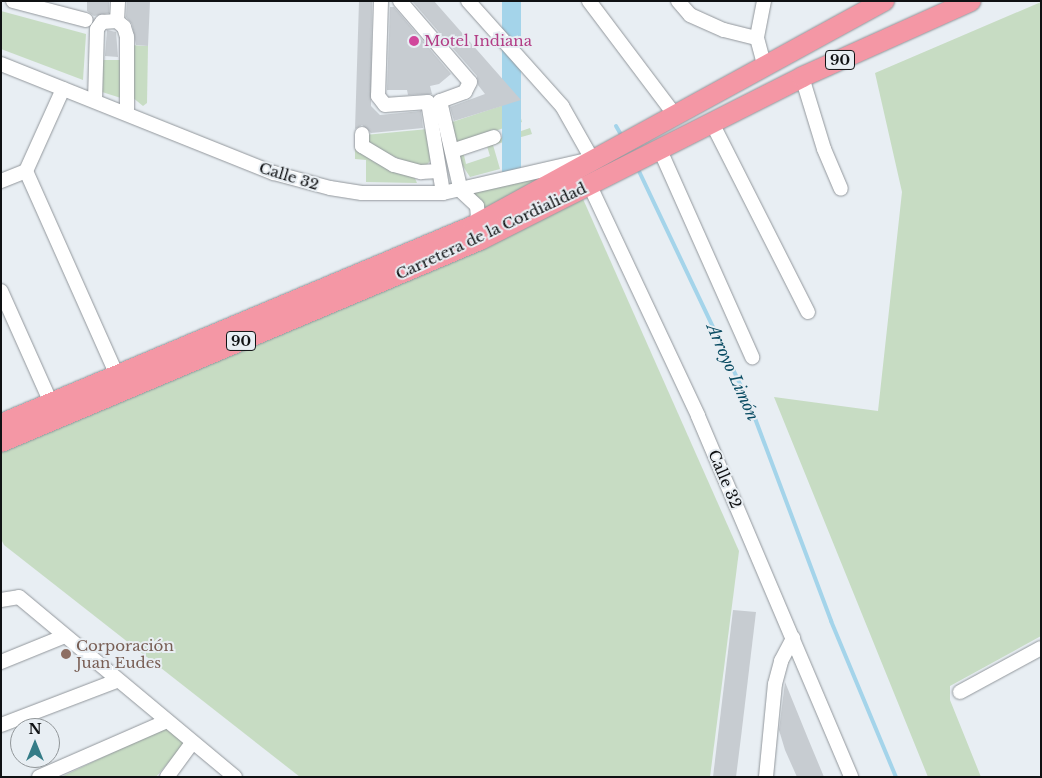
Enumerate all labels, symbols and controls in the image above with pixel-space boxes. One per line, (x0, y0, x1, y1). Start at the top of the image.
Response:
place label: Motel Indiana (424, 32, 532, 50)
marker: Motel Indiana (408, 35, 420, 47)
road number: 90 (824, 48, 856, 72)
street label: Calle 32 (257, 158, 321, 194)
street label: Carretera de la Cordialidad (393, 179, 589, 283)
water label: Arroyo Limón (703, 321, 763, 423)
road number: 90 (225, 330, 257, 352)
street label: Calle 32 (705, 447, 745, 511)
place label: Corporación Juan Eudes (76, 636, 174, 671)
marker: Corporación Juan Eudes (60, 648, 72, 660)
north arrow (10, 718, 60, 768)
text: N (28, 720, 42, 738)

